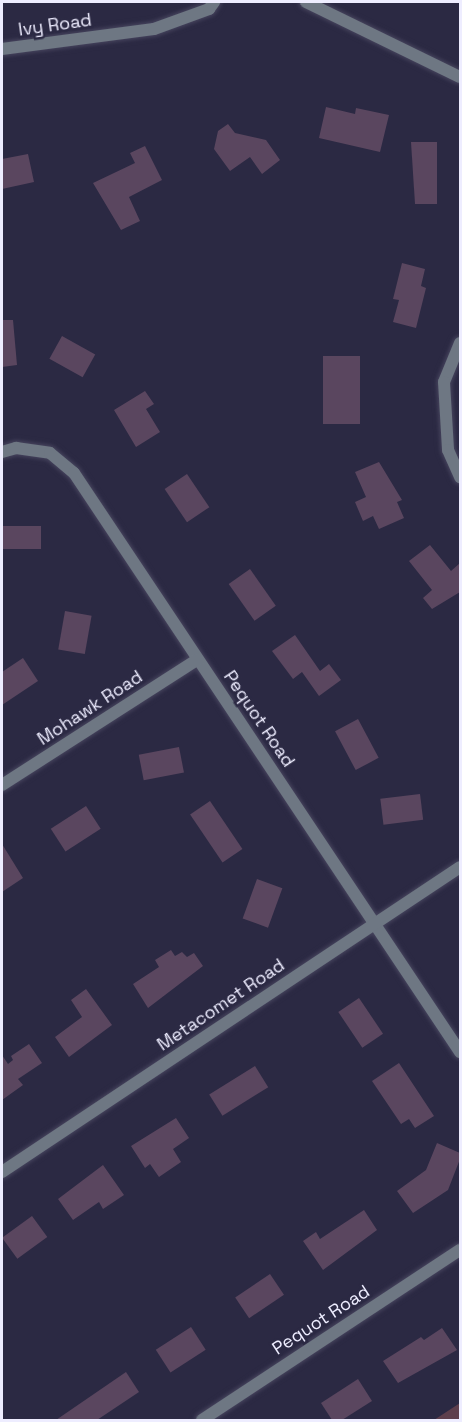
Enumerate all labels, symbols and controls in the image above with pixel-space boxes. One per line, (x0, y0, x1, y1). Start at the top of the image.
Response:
street label: Ivy Road (17, 9, 93, 41)
street label: Mohawk Road (33, 666, 147, 750)
street label: Pequot Road (219, 667, 299, 771)
street label: Metacomet Road (153, 954, 289, 1056)
street label: Pequot Road (268, 1281, 374, 1359)

